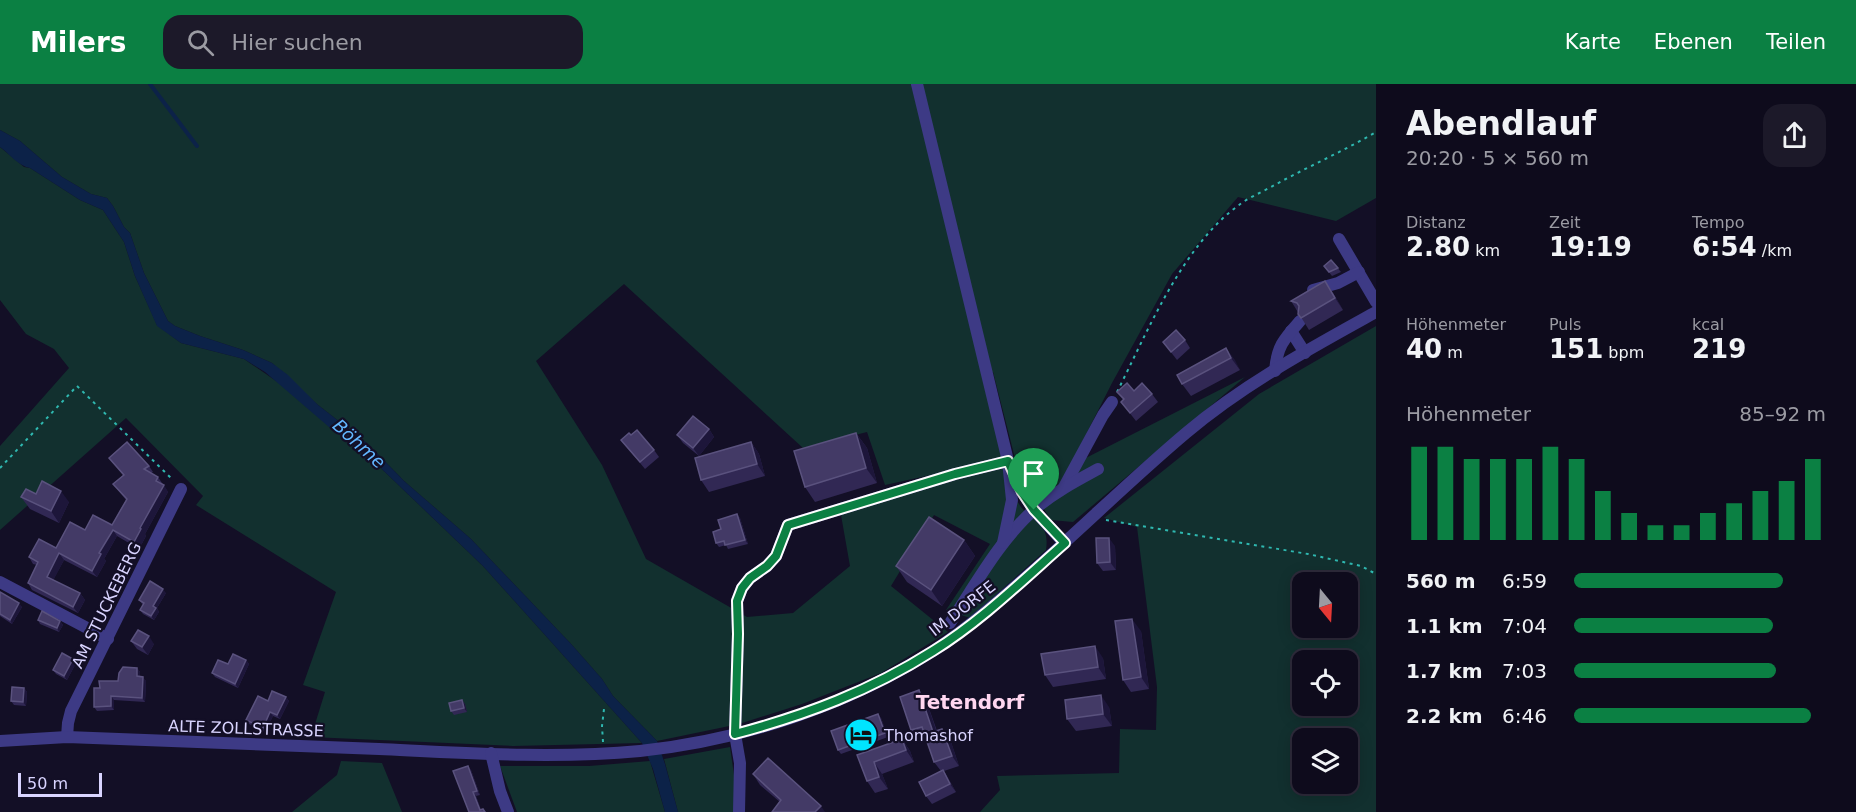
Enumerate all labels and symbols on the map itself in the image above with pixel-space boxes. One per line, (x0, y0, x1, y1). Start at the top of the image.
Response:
water label: Böhme (329, 415, 390, 473)
pin (1008, 448, 1059, 510)
street label: AM STUCKEBERG (68, 539, 145, 671)
north arrow (1292, 572, 1358, 638)
street label: IM DORFE (925, 577, 999, 640)
district label: Tetendorf (916, 690, 1025, 714)
street label: ALTE ZOLLSTRASSE (168, 716, 324, 741)
hotel icon: Thomashof (843, 717, 879, 753)
place label: Thomashof (883, 726, 973, 745)
scale bar (18, 770, 102, 798)

